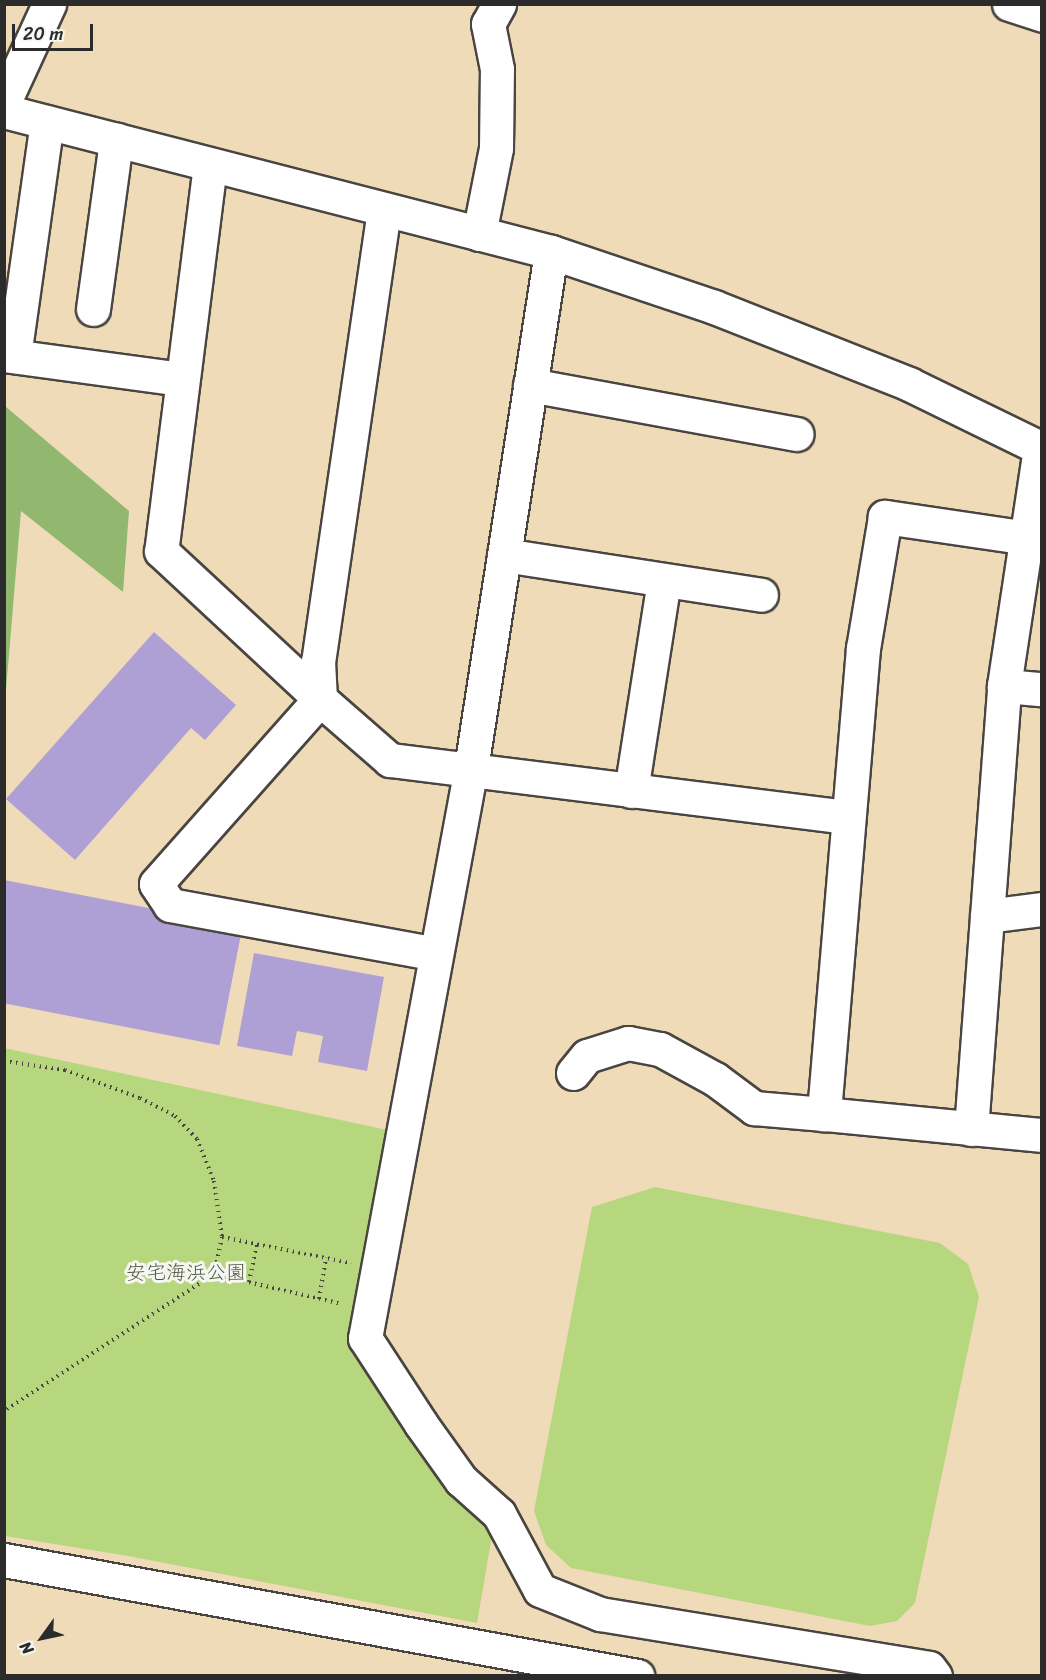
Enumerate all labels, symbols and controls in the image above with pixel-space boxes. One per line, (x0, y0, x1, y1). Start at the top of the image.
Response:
scale bar (15, 12, 96, 50)
text: 20 m (23, 18, 63, 50)
park label: 安宅海浜公園 (126, 1260, 246, 1284)
north arrow (12, 1608, 72, 1668)
text: N (11, 1636, 42, 1661)

